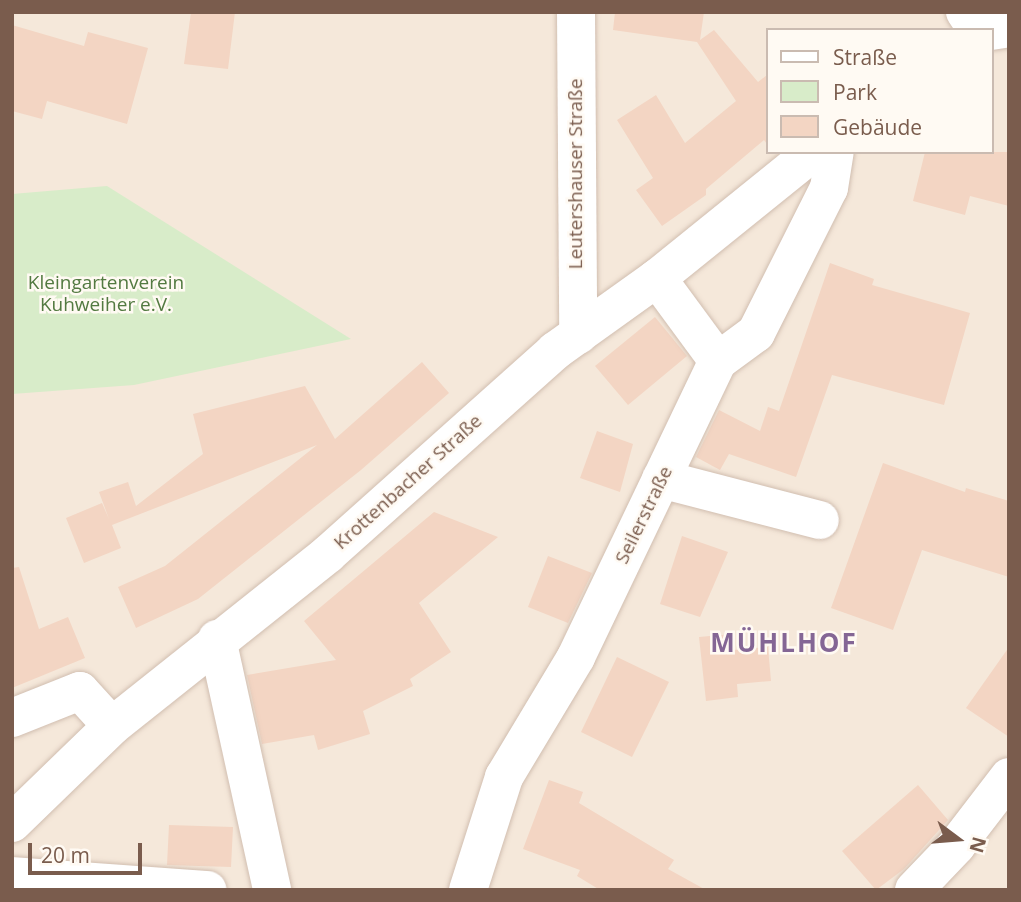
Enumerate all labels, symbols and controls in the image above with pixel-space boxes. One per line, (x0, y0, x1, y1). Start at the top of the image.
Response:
legend (766, 28, 993, 154)
text: Straße (833, 43, 897, 71)
text: Park (833, 78, 877, 106)
street label: Leutershauser Straße (565, 79, 587, 269)
text: Gebäude (833, 113, 922, 141)
park label: Kleingartenverein Kuhweiher e.V. (28, 272, 184, 316)
street label: Krottenbacher Straße (329, 410, 487, 554)
street label: Seilerstraße (611, 462, 677, 568)
district label: MÜHLHOF (711, 627, 857, 659)
north arrow (923, 804, 993, 874)
scale bar (32, 828, 145, 872)
text: N (964, 834, 993, 856)
text: 20 m (41, 841, 90, 869)

